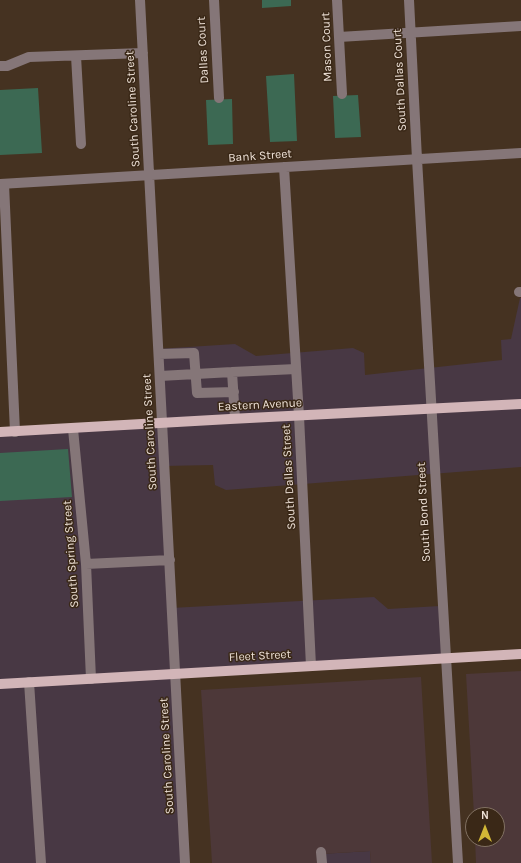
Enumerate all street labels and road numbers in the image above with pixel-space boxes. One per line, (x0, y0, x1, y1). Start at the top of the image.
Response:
street label: Mason Court (319, 12, 335, 82)
street label: Dallas Court (194, 16, 212, 84)
street label: South Dallas Court (390, 28, 410, 132)
street label: South Caroline Street (123, 50, 143, 168)
street label: Bank Street (228, 147, 292, 165)
street label: South Caroline Street (140, 373, 160, 491)
street label: Eastern Avenue (218, 396, 302, 414)
street label: South Dallas Street (279, 424, 299, 530)
street label: South Bond Street (414, 462, 434, 562)
street label: South Spring Street (60, 500, 82, 608)
street label: Fleet Street (229, 647, 291, 665)
street label: South Caroline Street (157, 697, 177, 815)

